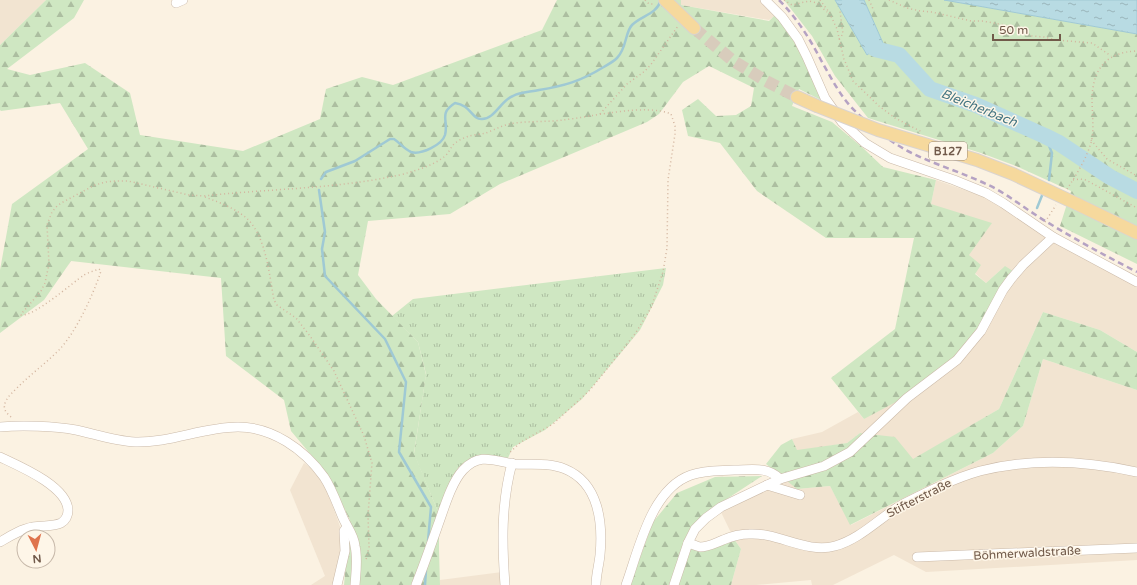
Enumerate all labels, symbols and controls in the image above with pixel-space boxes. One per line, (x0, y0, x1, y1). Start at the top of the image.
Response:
scale bar (993, 16, 1060, 42)
text: 50 m (999, 23, 1028, 37)
water label: Bleicherbach (939, 86, 1020, 131)
road number: B127 (929, 142, 967, 160)
street label: Stifterstraße (884, 476, 954, 520)
north arrow (16, 529, 56, 569)
street label: Böhmerwaldstraße (973, 543, 1081, 563)
text: N (32, 552, 42, 565)

